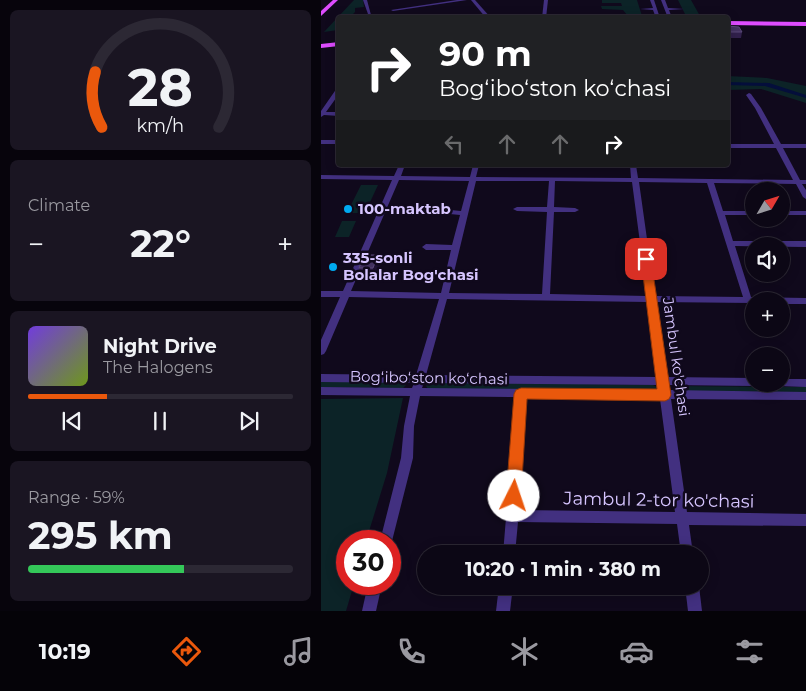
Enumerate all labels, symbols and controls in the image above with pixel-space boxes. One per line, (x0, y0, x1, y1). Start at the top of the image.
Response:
text: 90 m (439, 32, 532, 75)
icon: right (356, 35, 421, 100)
text: 28 (128, 56, 193, 119)
text: Bogʻiboʻston koʻchasi (439, 75, 671, 102)
text: km/h (137, 115, 184, 136)
icon: left (440, 130, 468, 158)
icon: ahead (493, 130, 521, 158)
icon: ahead (546, 130, 574, 158)
icon: right (599, 130, 627, 158)
north arrow (745, 182, 790, 228)
map controls (745, 182, 790, 392)
text: Climate (28, 196, 90, 215)
place label: 100-maktab (358, 199, 451, 218)
marker: 100-maktab (342, 203, 354, 215)
text: 22° (130, 220, 191, 267)
text: − (28, 227, 44, 261)
text: + (277, 227, 293, 261)
button: sound (745, 237, 790, 282)
pin (625, 238, 667, 280)
icon: arrive (632, 245, 660, 273)
place label: 335-sonli Bolalar Bog'chasi (342, 248, 479, 284)
marker: 335-sonli Bolalar Bog'chasi (327, 261, 339, 273)
button: + (745, 292, 790, 337)
street label: Jambul ko'chasi (659, 295, 694, 418)
text: Night Drive (103, 335, 217, 358)
button: − (745, 347, 790, 392)
text: The Halogens (103, 358, 213, 377)
street label: Bogʻiboʻston koʻchasi (350, 367, 508, 388)
icon: previous (58, 407, 86, 435)
icon: pause (146, 407, 174, 435)
icon: next (235, 407, 263, 435)
position arrow (487, 469, 539, 521)
street label: Jambul 2-tor ko'chasi (562, 487, 755, 513)
text: Range · 59% (28, 488, 125, 507)
text: 295 km (28, 512, 173, 559)
speed limit sign: 30 (336, 530, 401, 595)
text: 10:20 · 1 min · 380 m (465, 558, 661, 581)
icon: directions (169, 634, 204, 669)
icon: music (281, 634, 316, 669)
icon: phone (394, 634, 429, 669)
icon: climate (507, 634, 542, 669)
icon: car (619, 634, 654, 669)
icon: filters (732, 634, 767, 669)
text: 10:19 (39, 638, 91, 665)

